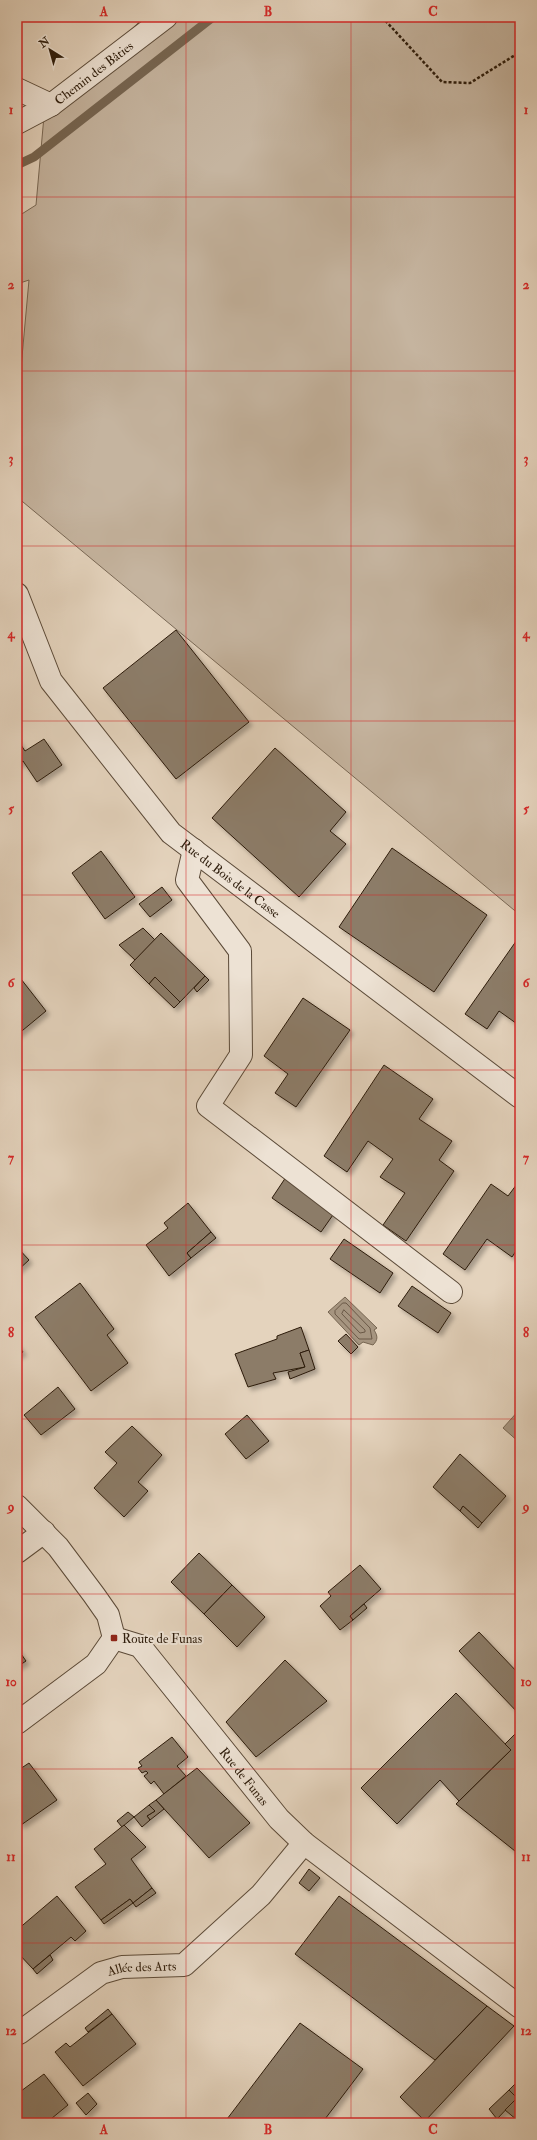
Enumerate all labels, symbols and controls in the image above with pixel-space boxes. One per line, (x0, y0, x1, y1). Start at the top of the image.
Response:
text: A (99, 4, 109, 20)
text: B (264, 4, 272, 20)
text: C (428, 4, 438, 20)
north arrow (30, 30, 70, 70)
text: N (36, 34, 53, 51)
street label: Chemin des Bâties (51, 38, 137, 109)
text: 1 (9, 102, 14, 118)
text: 1 (524, 102, 529, 118)
text: 2 (8, 277, 15, 293)
text: 2 (523, 277, 530, 293)
text: 3 (9, 451, 14, 467)
text: 3 (524, 451, 529, 467)
text: 4 (6, 626, 15, 642)
text: 4 (521, 626, 530, 642)
text: 5 (8, 801, 14, 817)
text: 5 (523, 801, 529, 817)
street label: Rue du Bois de la Casse (177, 836, 284, 922)
text: 6 (8, 975, 16, 991)
text: 6 (523, 975, 531, 991)
text: 7 (8, 1150, 15, 1166)
text: 7 (523, 1150, 530, 1166)
text: 8 (8, 1325, 14, 1341)
text: 8 (523, 1325, 529, 1341)
text: 9 (6, 1499, 15, 1515)
text: 9 (521, 1499, 530, 1515)
place label: Route de Funas (122, 1631, 203, 1647)
marker: Route de Funas (109, 1633, 119, 1643)
text: 10 (5, 1674, 17, 1690)
text: 10 (520, 1674, 532, 1690)
street label: Rue de Funas (216, 1744, 272, 1809)
text: 11 (6, 1849, 16, 1865)
text: 11 (521, 1849, 531, 1865)
street label: Allée des Arts (105, 1958, 177, 1980)
text: 12 (5, 2023, 17, 2039)
text: 12 (520, 2023, 532, 2039)
text: A (99, 2122, 109, 2138)
text: B (264, 2122, 272, 2138)
text: C (428, 2122, 438, 2138)

